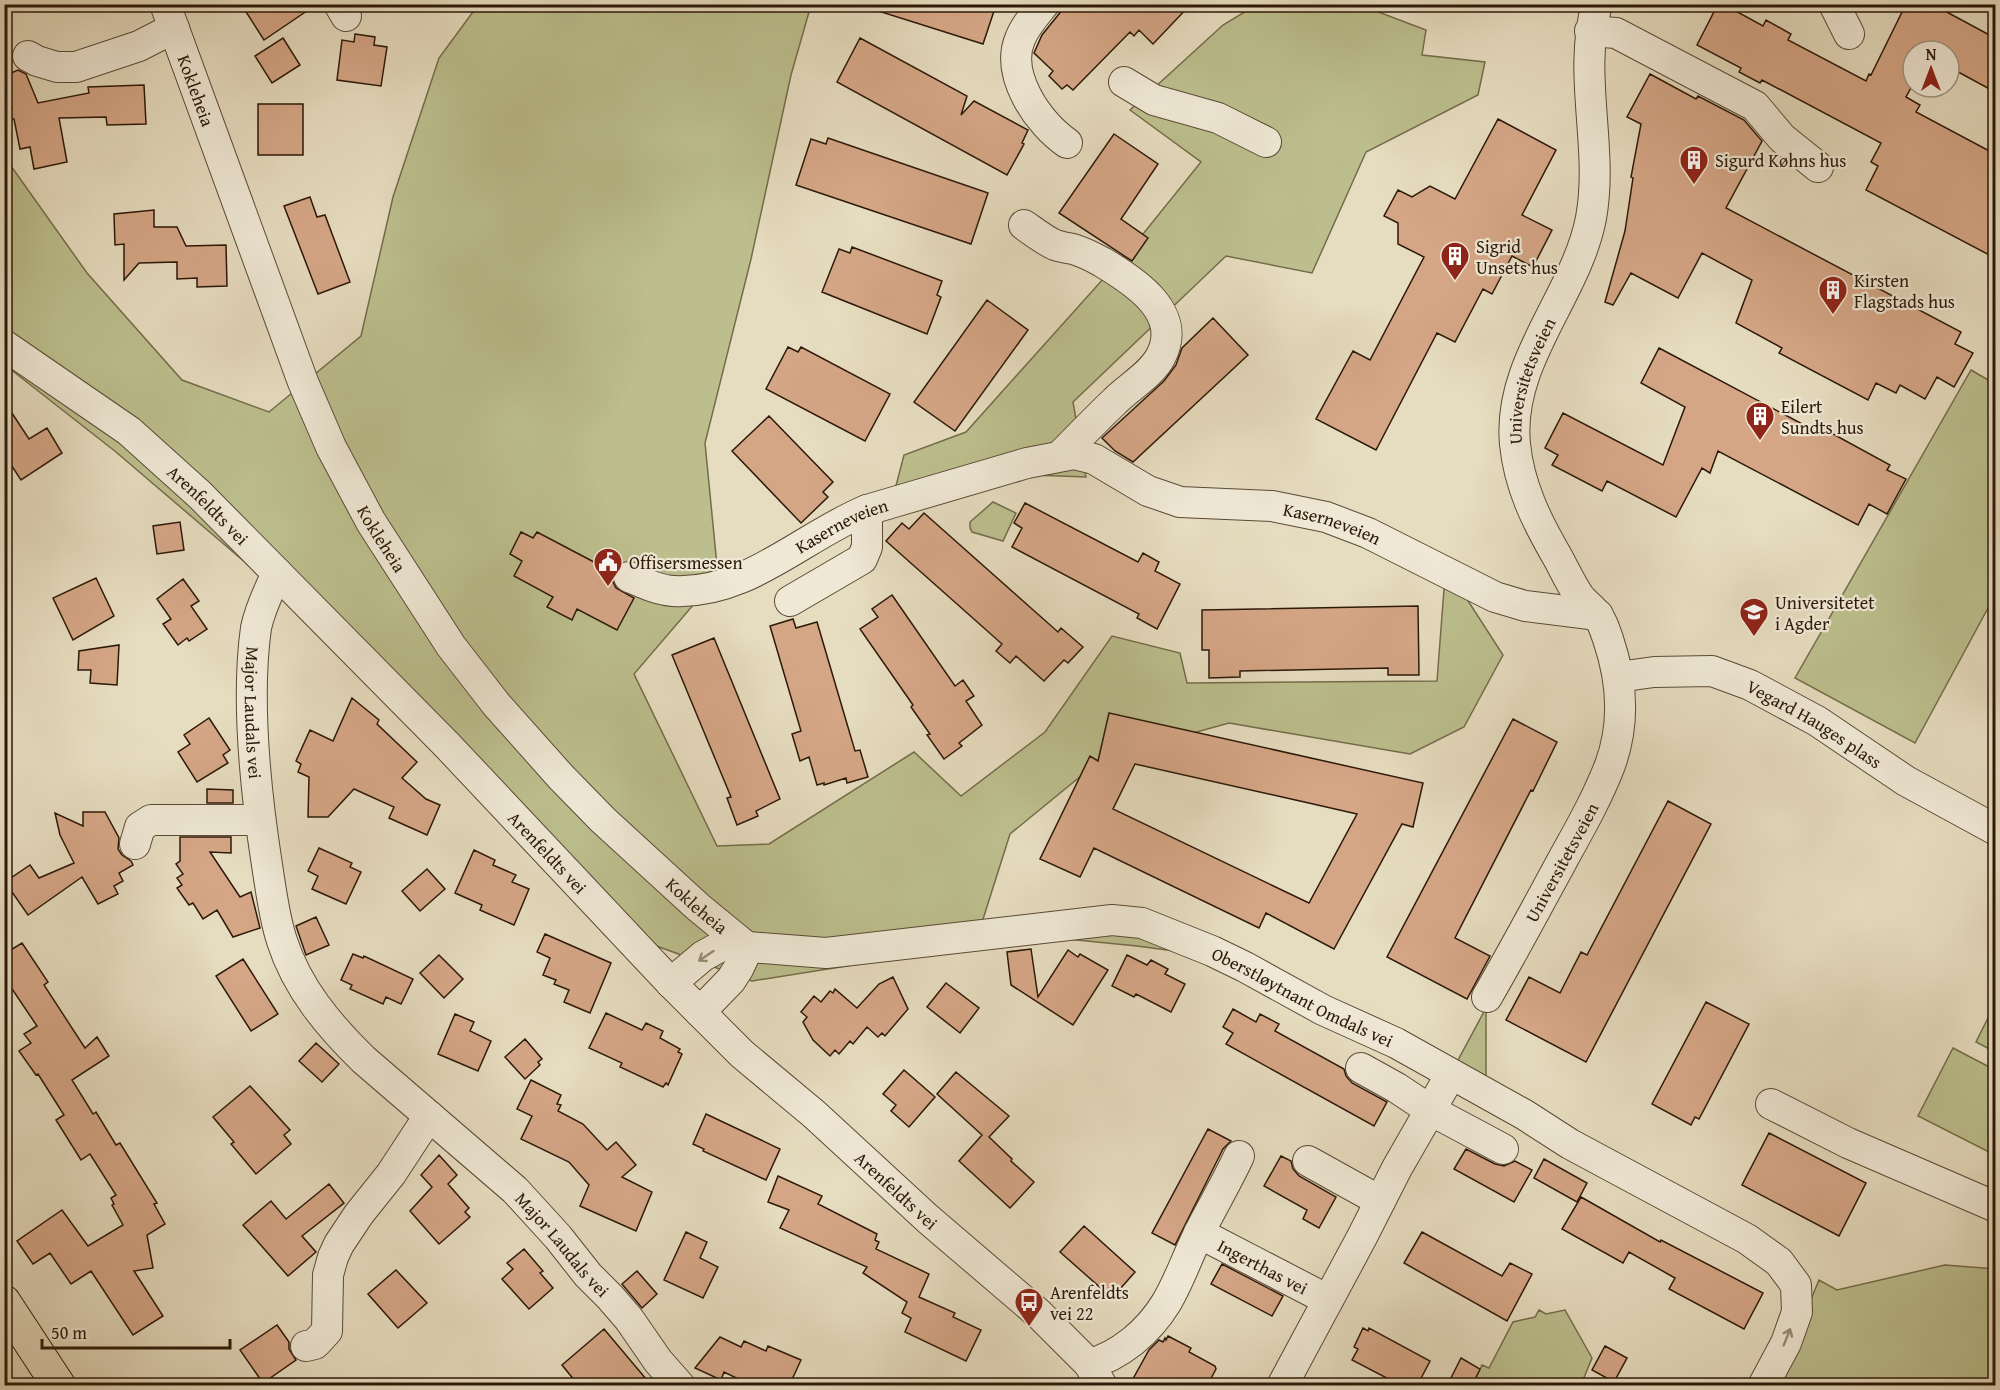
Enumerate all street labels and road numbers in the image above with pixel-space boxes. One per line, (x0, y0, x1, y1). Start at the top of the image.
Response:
street label: Kokleheia (171, 51, 222, 131)
street label: Universitetsveien (1501, 312, 1562, 445)
street label: Arenfeldts vei (161, 458, 255, 551)
street label: Kaserneveien (790, 491, 891, 560)
street label: Kaserneveien (1281, 495, 1386, 551)
street label: Kokleheia (351, 500, 414, 578)
street label: Major Laudals vei (238, 646, 270, 780)
street label: Vegard Hauges plass (1742, 672, 1888, 775)
street label: Universitetsveien (1518, 798, 1605, 927)
street label: Arenfeldts vei (502, 805, 594, 900)
street label: Kokleheia (660, 871, 734, 940)
street label: Oberstløytnant Omdals vei (1207, 939, 1398, 1054)
street label: Arenfeldts vei (849, 1145, 944, 1236)
street label: Major Laudals vei (509, 1185, 616, 1303)
street label: Ingerthas vei (1213, 1231, 1313, 1301)

